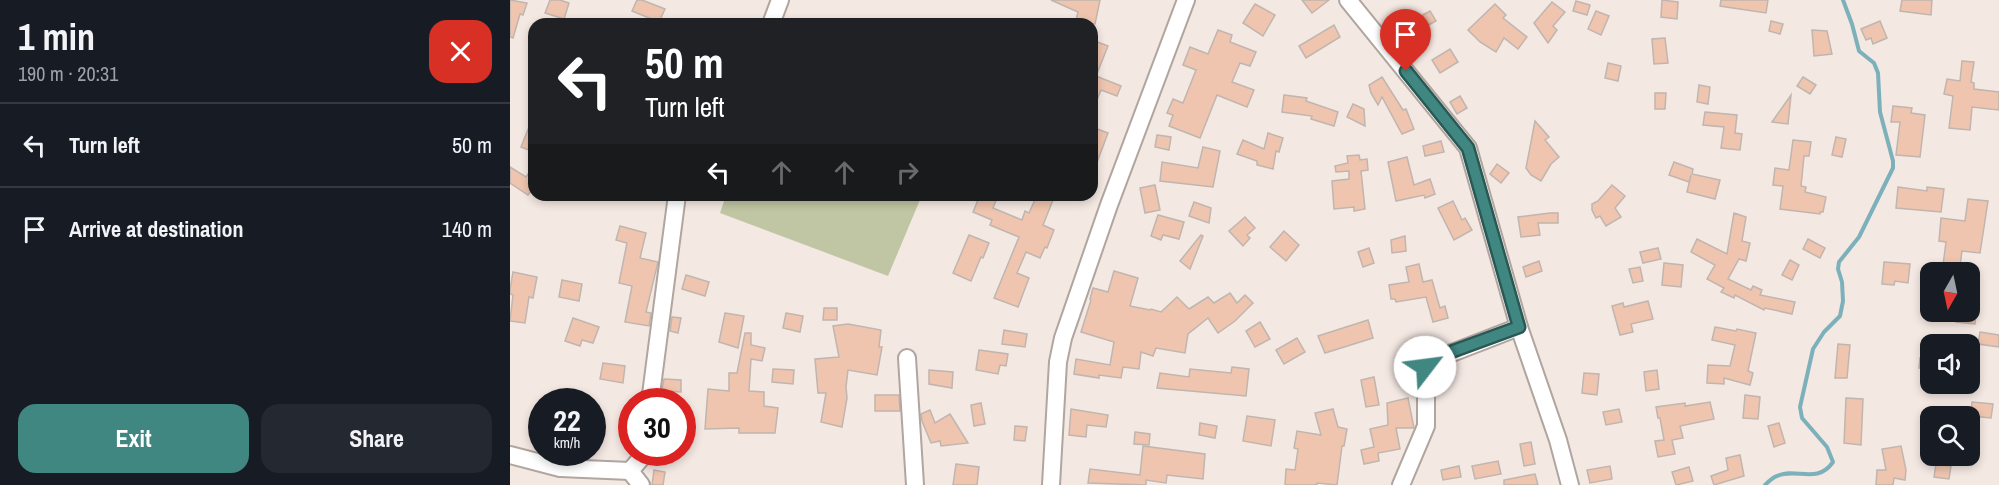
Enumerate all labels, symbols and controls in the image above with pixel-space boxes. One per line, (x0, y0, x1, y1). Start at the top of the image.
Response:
pin (1380, 9, 1431, 71)
text: 1 min (18, 13, 95, 61)
icon: arrive (1389, 18, 1422, 51)
button: close (429, 20, 492, 83)
text: 50 m (645, 35, 724, 91)
icon: left (546, 42, 624, 120)
text: 190 m · 20:31 (18, 60, 118, 87)
text: Turn left (645, 89, 724, 125)
icon: left (18, 129, 51, 162)
text: Turn left (69, 130, 140, 160)
text: 50 m (452, 130, 492, 160)
icon: left (702, 156, 735, 189)
icon: ahead (765, 156, 798, 189)
icon: ahead (828, 156, 861, 189)
icon: right (891, 156, 924, 189)
icon: arrive (18, 213, 51, 246)
text: Arrive at destination (69, 214, 243, 244)
text: 140 m (442, 214, 492, 244)
north arrow (1920, 262, 1980, 322)
map controls (1920, 262, 1980, 466)
button: sound (1920, 334, 1980, 394)
position arrow (1393, 335, 1457, 399)
speed limit sign: 30 (618, 388, 696, 466)
text: 22 (553, 400, 581, 440)
button: Exit (18, 404, 249, 473)
button: Share (261, 404, 492, 473)
button: search (1920, 406, 1980, 466)
text: km/h (554, 432, 580, 453)

